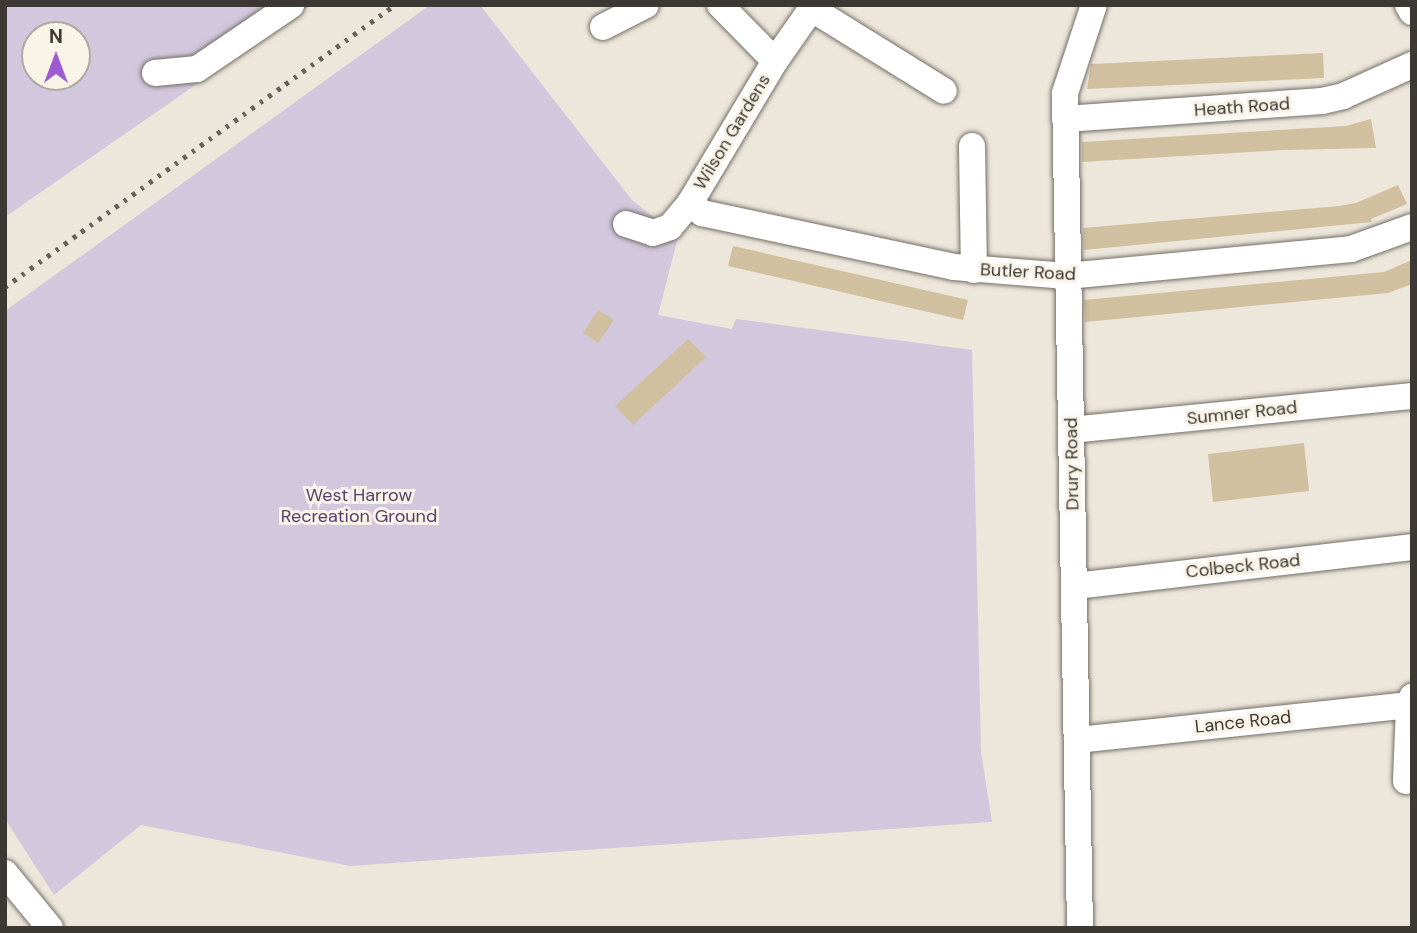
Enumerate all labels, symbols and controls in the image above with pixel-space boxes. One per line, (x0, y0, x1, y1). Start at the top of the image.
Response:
north arrow (21, 21, 91, 91)
text: N (49, 24, 63, 49)
street label: Wilson Gardens (689, 70, 775, 194)
street label: Heath Road (1193, 93, 1291, 121)
street label: Butler Road (980, 259, 1076, 285)
street label: Sumner Road (1186, 396, 1298, 430)
street label: Drury Road (1060, 417, 1084, 511)
park label: West Harrow Recreation Ground (281, 485, 437, 528)
street label: Colbeck Road (1185, 549, 1301, 583)
street label: Lance Road (1194, 706, 1292, 738)

